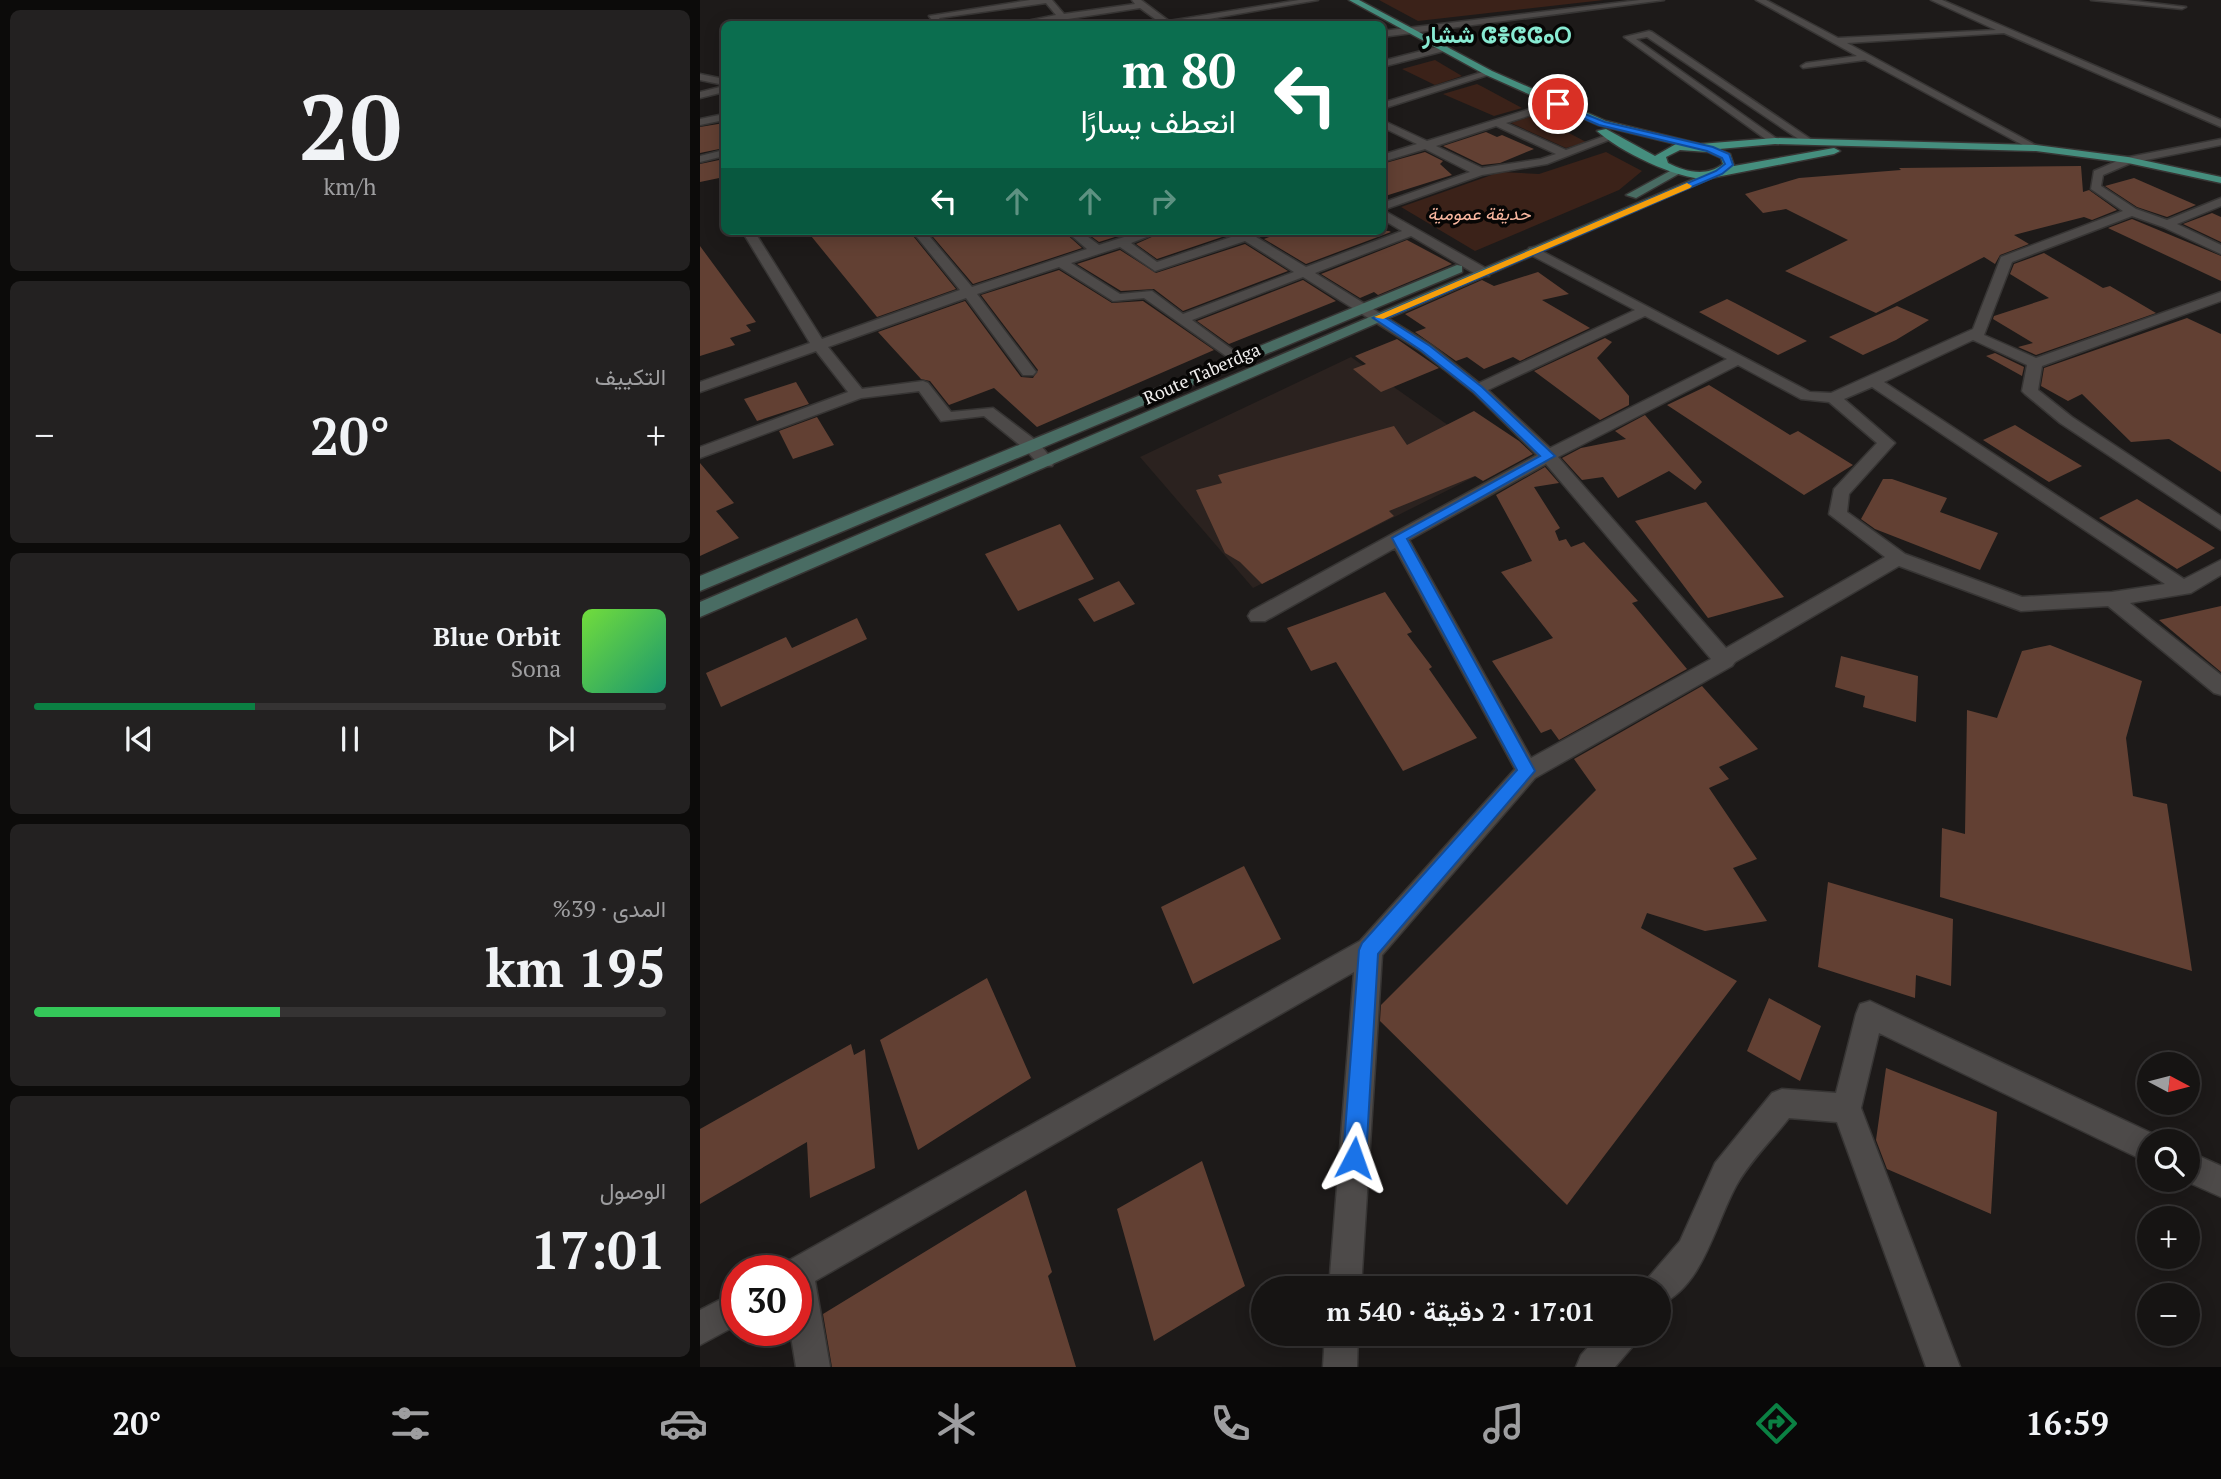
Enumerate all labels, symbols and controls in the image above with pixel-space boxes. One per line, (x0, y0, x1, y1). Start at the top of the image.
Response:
district label: ششار ⵛⴻⵛⵛⴰⵔ (1421, 19, 1572, 50)
text: 80 m (1122, 37, 1236, 102)
icon: left (1260, 49, 1351, 140)
text: 20 (299, 65, 401, 186)
pin (1528, 74, 1588, 134)
icon: arrive (1539, 85, 1577, 123)
text: انعطف يسارًا (1080, 100, 1236, 142)
text: km/h (323, 171, 377, 202)
icon: left (925, 182, 963, 220)
icon: ahead (998, 182, 1036, 220)
icon: ahead (1071, 182, 1109, 220)
icon: right (1144, 182, 1182, 220)
park label: حديقة عمومية (1427, 201, 1531, 225)
street label: Route Taberdga (1139, 337, 1264, 410)
text: التكييف (595, 361, 666, 392)
text: 20° (310, 401, 390, 470)
text: − (34, 410, 54, 460)
text: + (646, 410, 666, 460)
text: Blue Orbit (433, 619, 561, 653)
text: Sona (511, 653, 561, 684)
icon: previous (120, 720, 158, 758)
icon: pause (331, 720, 369, 758)
icon: next (542, 720, 580, 758)
text: المدى · 39% (553, 893, 666, 924)
text: 195 km (485, 933, 666, 1002)
north arrow (2137, 1052, 2200, 1115)
map controls (2137, 1052, 2200, 1346)
position arrow (1317, 1121, 1391, 1195)
button: search (2137, 1129, 2200, 1192)
text: الوصول (600, 1175, 666, 1206)
button: + (2137, 1206, 2200, 1269)
text: 17:01 (531, 1215, 666, 1284)
speed limit sign: 30 (721, 1255, 812, 1346)
button: − (2137, 1283, 2200, 1346)
text: 17:01 · 2 دقيقة · 540 m (1326, 1294, 1596, 1328)
icon: filters (386, 1399, 435, 1448)
icon: car (659, 1399, 708, 1448)
icon: climate (932, 1399, 981, 1448)
icon: phone (1206, 1399, 1255, 1448)
icon: music (1479, 1399, 1528, 1448)
icon: directions (1752, 1399, 1801, 1448)
text: 20° (112, 1402, 162, 1444)
text: 16:59 (2026, 1402, 2109, 1444)

